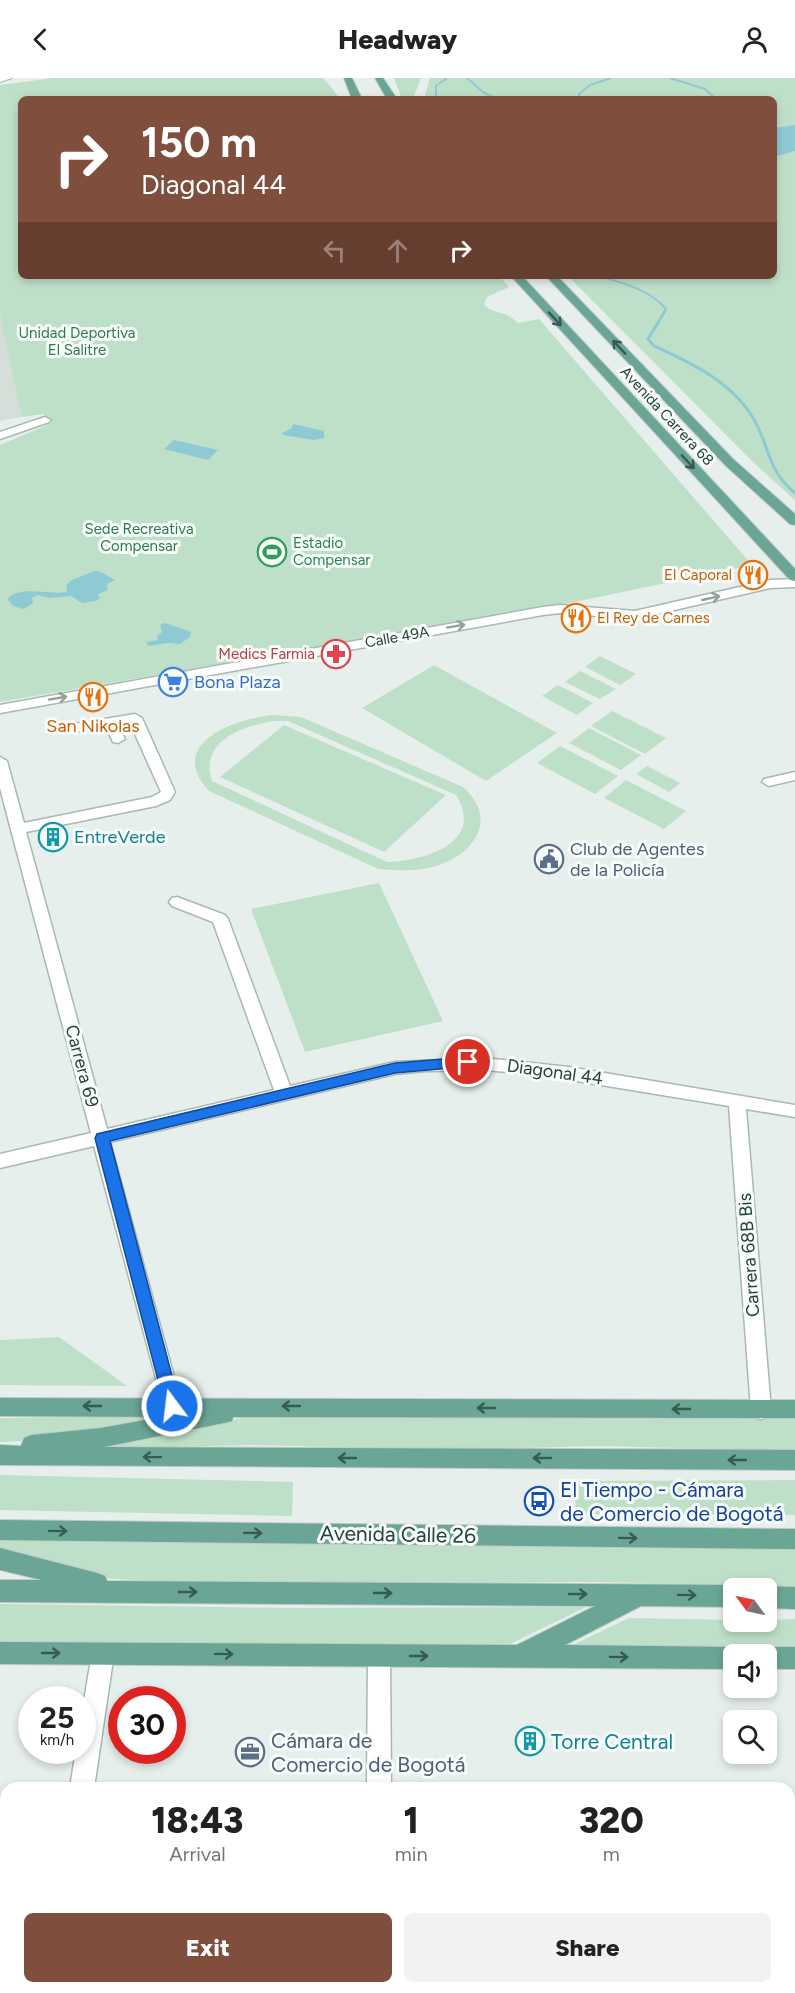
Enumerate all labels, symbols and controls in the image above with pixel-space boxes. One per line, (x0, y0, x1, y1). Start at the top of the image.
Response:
icon: back (24, 23, 57, 56)
text: Headway (338, 23, 457, 56)
icon: person (738, 23, 771, 56)
text: 150 m (141, 117, 257, 168)
icon: right (42, 120, 120, 198)
text: Diagonal 44 (141, 168, 286, 201)
icon: left (318, 234, 351, 267)
icon: ahead (381, 234, 414, 267)
icon: right (444, 234, 477, 267)
one-way arrow (548, 311, 562, 326)
park label: Unidad Deportiva El Salitre (19, 324, 135, 359)
one-way arrow (612, 340, 626, 355)
street label: Avenida Carrera 68 (617, 363, 717, 469)
one-way arrow (680, 455, 695, 470)
park label: Sede Recreativa Compensar (84, 520, 194, 555)
place label: Estadio Compensar (293, 534, 370, 569)
sports icon: Estadio Compensar (256, 536, 288, 568)
restaurant icon: El Caporal (737, 559, 769, 591)
place label: El Caporal (664, 566, 732, 584)
one-way arrow (701, 592, 720, 604)
restaurant icon: El Rey de Carnes (560, 602, 592, 634)
place label: El Rey de Carnes (597, 609, 710, 627)
one-way arrow (446, 620, 465, 631)
street label: Calle 49A (363, 622, 431, 652)
pharmacy icon: Medics Farmia (320, 638, 352, 670)
place label: Medics Farmia (218, 645, 315, 663)
supermarket icon: Bona Plaza (157, 666, 189, 698)
place label: Bona Plaza (194, 671, 281, 693)
restaurant icon: San Nikolas (77, 681, 109, 713)
one-way arrow (47, 692, 67, 703)
place label: San Nikolas (46, 715, 140, 737)
building icon: EntreVerde (37, 821, 69, 853)
place label: EntreVerde (74, 826, 166, 848)
place label: Club de Agentes de la Policía (570, 838, 704, 881)
public building icon: Club de Agentes de la Policía (533, 843, 565, 875)
street label: Carrera 69 (60, 1022, 104, 1110)
pin (442, 1036, 493, 1087)
icon: arrive (451, 1045, 484, 1078)
street label: Diagonal 44 (506, 1054, 604, 1090)
street label: Carrera 68B Bis (734, 1192, 764, 1318)
position arrow (140, 1374, 204, 1438)
one-way arrow (83, 1400, 103, 1412)
one-way arrow (282, 1400, 302, 1412)
one-way arrow (477, 1402, 497, 1414)
one-way arrow (672, 1403, 692, 1415)
one-way arrow (142, 1452, 162, 1463)
one-way arrow (337, 1452, 357, 1464)
one-way arrow (532, 1453, 552, 1464)
one-way arrow (727, 1454, 747, 1466)
place label: El Tiempo - Cámara de Comercio de Bogotá (560, 1477, 783, 1526)
bus stop icon: El Tiempo - Cámara de Comercio de Bogotá (523, 1485, 555, 1517)
street label: Avenida Calle 26 (320, 1520, 476, 1548)
one-way arrow (48, 1525, 68, 1536)
one-way arrow (243, 1527, 263, 1539)
one-way arrow (617, 1532, 637, 1544)
north arrow (723, 1578, 777, 1632)
map controls (723, 1578, 777, 1764)
one-way arrow (178, 1586, 198, 1597)
one-way arrow (373, 1587, 393, 1599)
one-way arrow (568, 1588, 588, 1600)
one-way arrow (676, 1590, 696, 1601)
button: sound (723, 1644, 777, 1698)
one-way arrow (41, 1647, 61, 1659)
one-way arrow (214, 1648, 234, 1660)
one-way arrow (409, 1650, 429, 1662)
one-way arrow (609, 1651, 629, 1663)
speed limit sign: 30 (108, 1686, 186, 1764)
text: 25 (40, 1699, 74, 1736)
button: search (723, 1710, 777, 1764)
building icon: Torre Central (514, 1725, 546, 1757)
place label: Cámara de Comercio de Bogotá (271, 1728, 465, 1777)
place label: Torre Central (551, 1729, 673, 1754)
text: km/h (40, 1731, 74, 1749)
office icon: Cámara de Comercio de Bogotá (234, 1736, 266, 1768)
text: 18:43 (151, 1799, 243, 1842)
text: 1 (404, 1799, 419, 1842)
text: 320 (579, 1799, 644, 1842)
text: Arrival (169, 1842, 226, 1866)
text: min (395, 1842, 428, 1866)
text: m (603, 1842, 620, 1866)
button: Exit (24, 1913, 392, 1982)
button: Share (404, 1913, 771, 1982)

